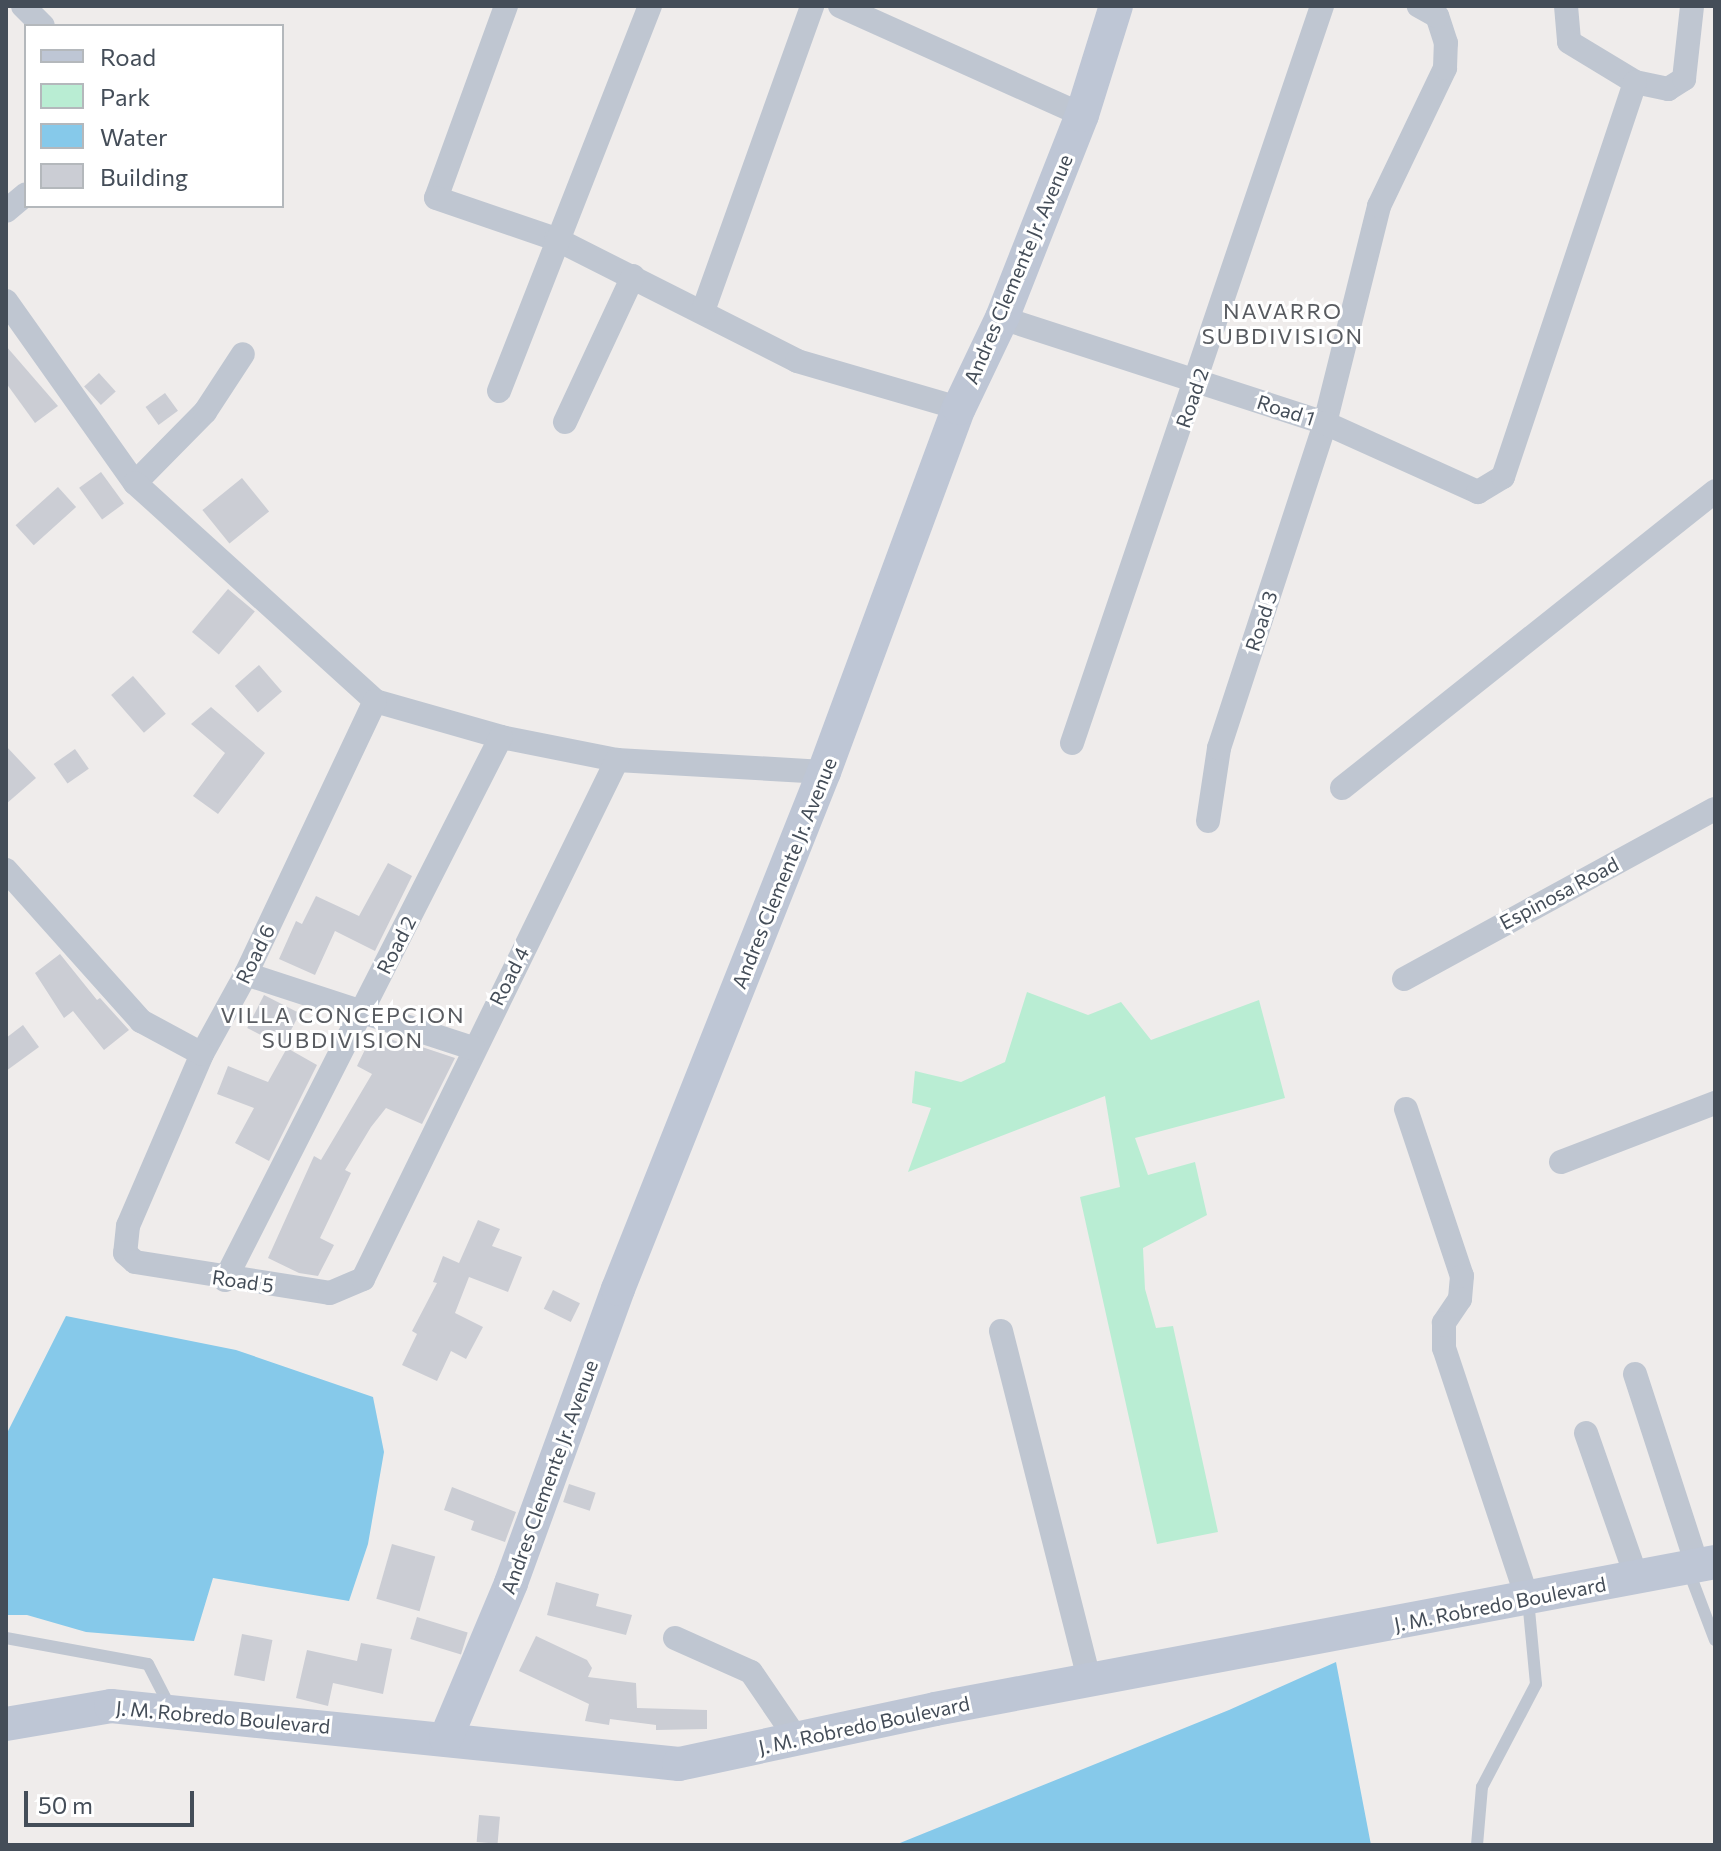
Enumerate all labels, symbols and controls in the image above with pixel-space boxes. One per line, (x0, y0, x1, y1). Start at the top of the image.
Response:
legend (24, 24, 284, 208)
text: Road (100, 42, 156, 71)
text: Park (100, 82, 150, 111)
text: Water (100, 122, 168, 151)
street label: Andres Clemente Jr. Avenue (959, 151, 1077, 387)
text: Building (100, 162, 188, 191)
district label: NAVARRO SUBDIVISION (1202, 297, 1364, 348)
street label: Road 2 (1171, 365, 1213, 431)
street label: Road 1 (1254, 389, 1318, 431)
street label: Road 3 (1240, 588, 1282, 654)
street label: Andres Clemente Jr. Avenue (727, 754, 841, 992)
street label: Espinosa Road (1495, 852, 1623, 934)
street label: Road 2 (371, 912, 421, 978)
street label: Road 6 (230, 921, 280, 987)
street label: Road 4 (484, 943, 534, 1009)
district label: VILLA CONCEPCION SUBDIVISION (220, 1001, 466, 1052)
street label: Road 5 (211, 1265, 275, 1297)
street label: Andres Clemente Jr. Avenue (495, 1357, 603, 1597)
street label: J. M. Robredo Boulevard (1392, 1572, 1608, 1636)
street label: J. M. Robredo Boulevard (756, 1691, 972, 1759)
street label: J. M. Robredo Boulevard (115, 1696, 331, 1738)
scale bar (28, 1775, 198, 1825)
text: 50 m (38, 1790, 93, 1819)

